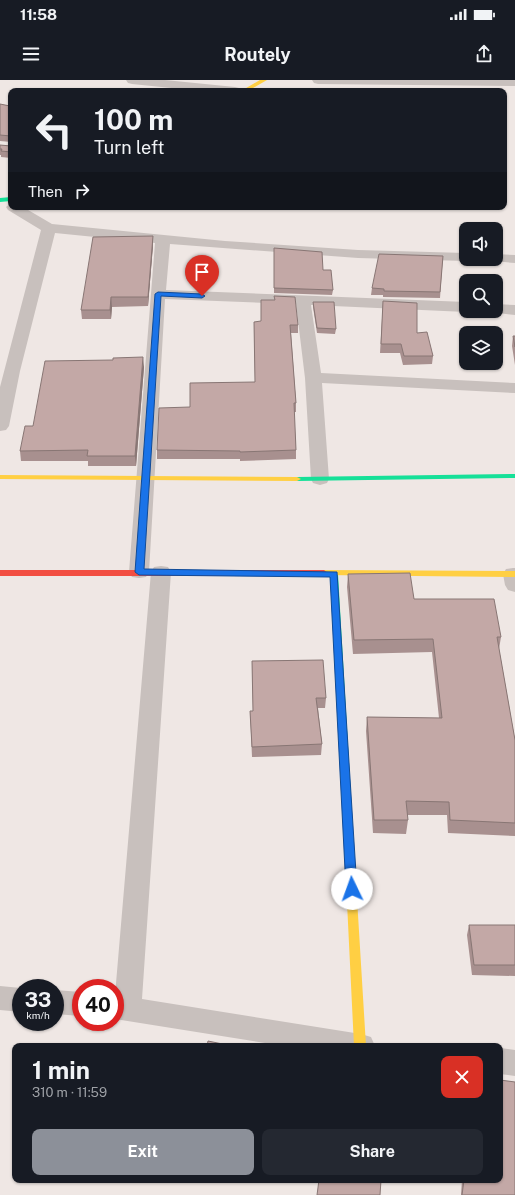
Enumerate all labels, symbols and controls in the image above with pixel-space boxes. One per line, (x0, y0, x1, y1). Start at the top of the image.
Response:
text: 11:58 (20, 6, 57, 23)
icon: menu (20, 43, 42, 65)
icon: share (473, 43, 495, 65)
text: Routely (224, 44, 291, 65)
text: 100 m (94, 103, 173, 136)
icon: left (28, 104, 80, 156)
text: Turn left (94, 137, 164, 158)
icon: right (71, 180, 93, 202)
text: Then (28, 183, 63, 200)
map controls (459, 222, 503, 370)
button: sound (459, 222, 503, 266)
pin (185, 255, 219, 296)
icon: arrive (191, 261, 213, 283)
button: search (459, 274, 503, 318)
button: layers (459, 326, 503, 370)
position arrow (331, 868, 373, 910)
speed limit sign: 40 (72, 979, 124, 1031)
text: 33 (25, 988, 51, 1012)
text: km/h (26, 1009, 50, 1021)
text: 1 min (32, 1056, 90, 1084)
button: close (441, 1056, 483, 1098)
text: 310 m · 11:59 (32, 1085, 107, 1100)
button: Exit (32, 1129, 254, 1175)
button: Share (262, 1129, 483, 1175)

